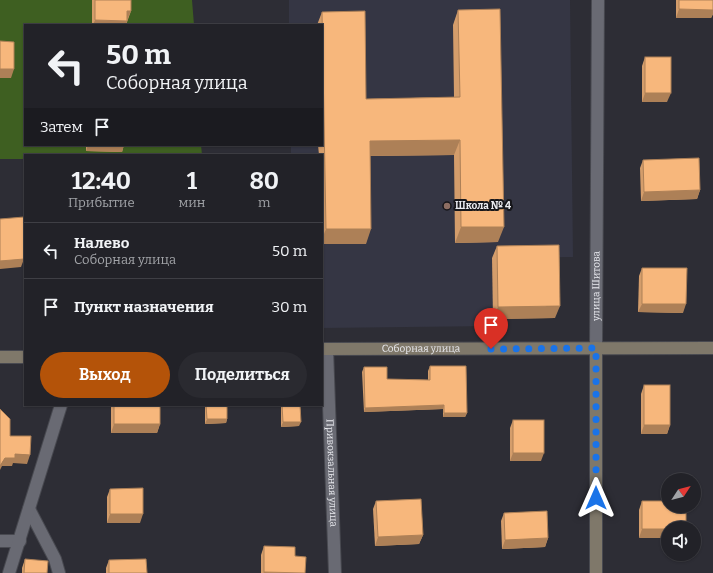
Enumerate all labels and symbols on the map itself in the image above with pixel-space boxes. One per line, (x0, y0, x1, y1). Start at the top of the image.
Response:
place label: Школа № 4 (455, 200, 511, 212)
marker: Школа № 4 (442, 201, 452, 211)
street label: улица Шитова (590, 250, 603, 322)
pin (474, 308, 508, 349)
street label: Соборная улица (382, 342, 461, 355)
street label: Привокзальная улица (324, 419, 339, 528)
north arrow (661, 473, 701, 513)
position arrow (575, 477, 617, 519)

